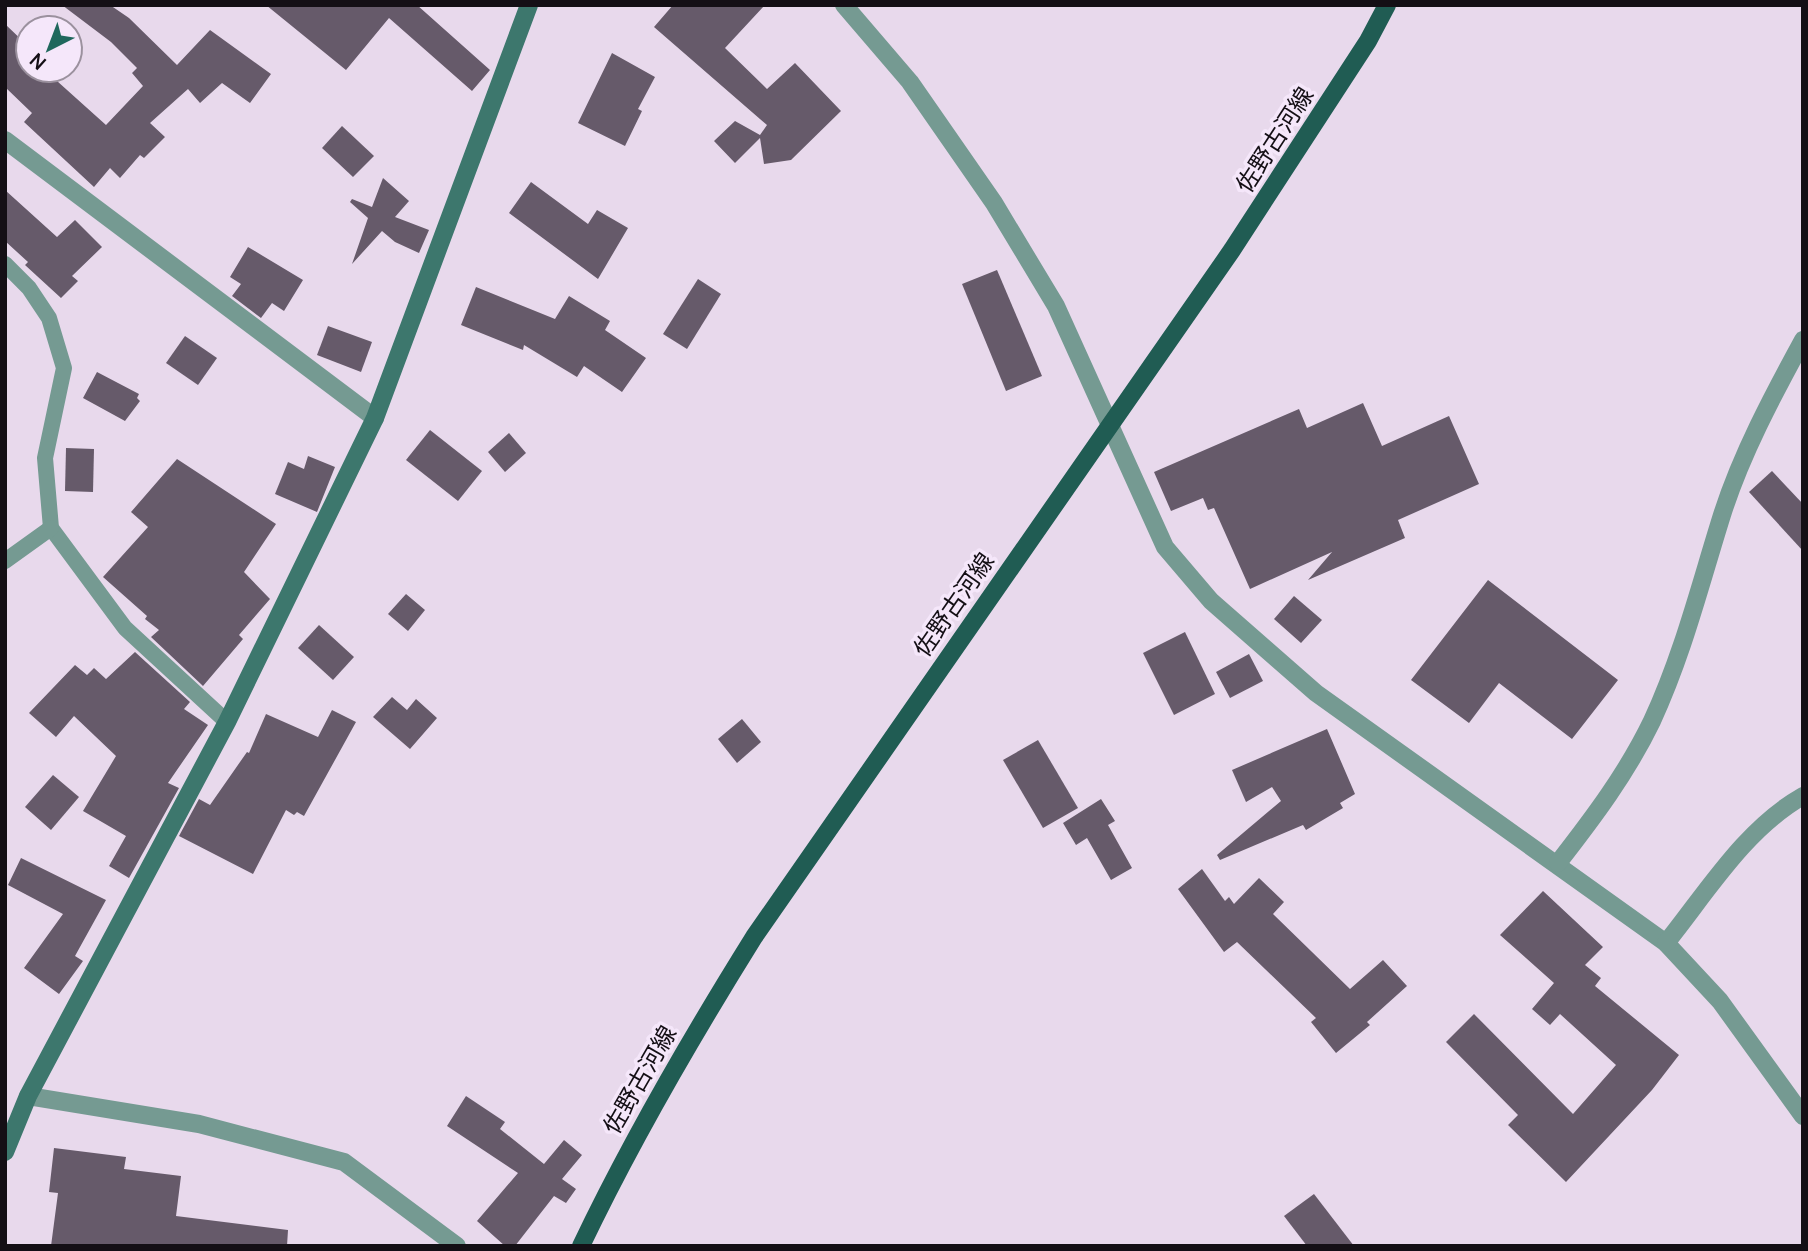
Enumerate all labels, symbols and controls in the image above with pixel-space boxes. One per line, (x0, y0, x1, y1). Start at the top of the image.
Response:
north arrow (14, 14, 84, 84)
text: N (24, 47, 51, 76)
street label: 佐野古河線 (1227, 80, 1320, 198)
street label: 佐野古河線 (905, 546, 1001, 663)
street label: 佐野古河線 (594, 1019, 683, 1139)

